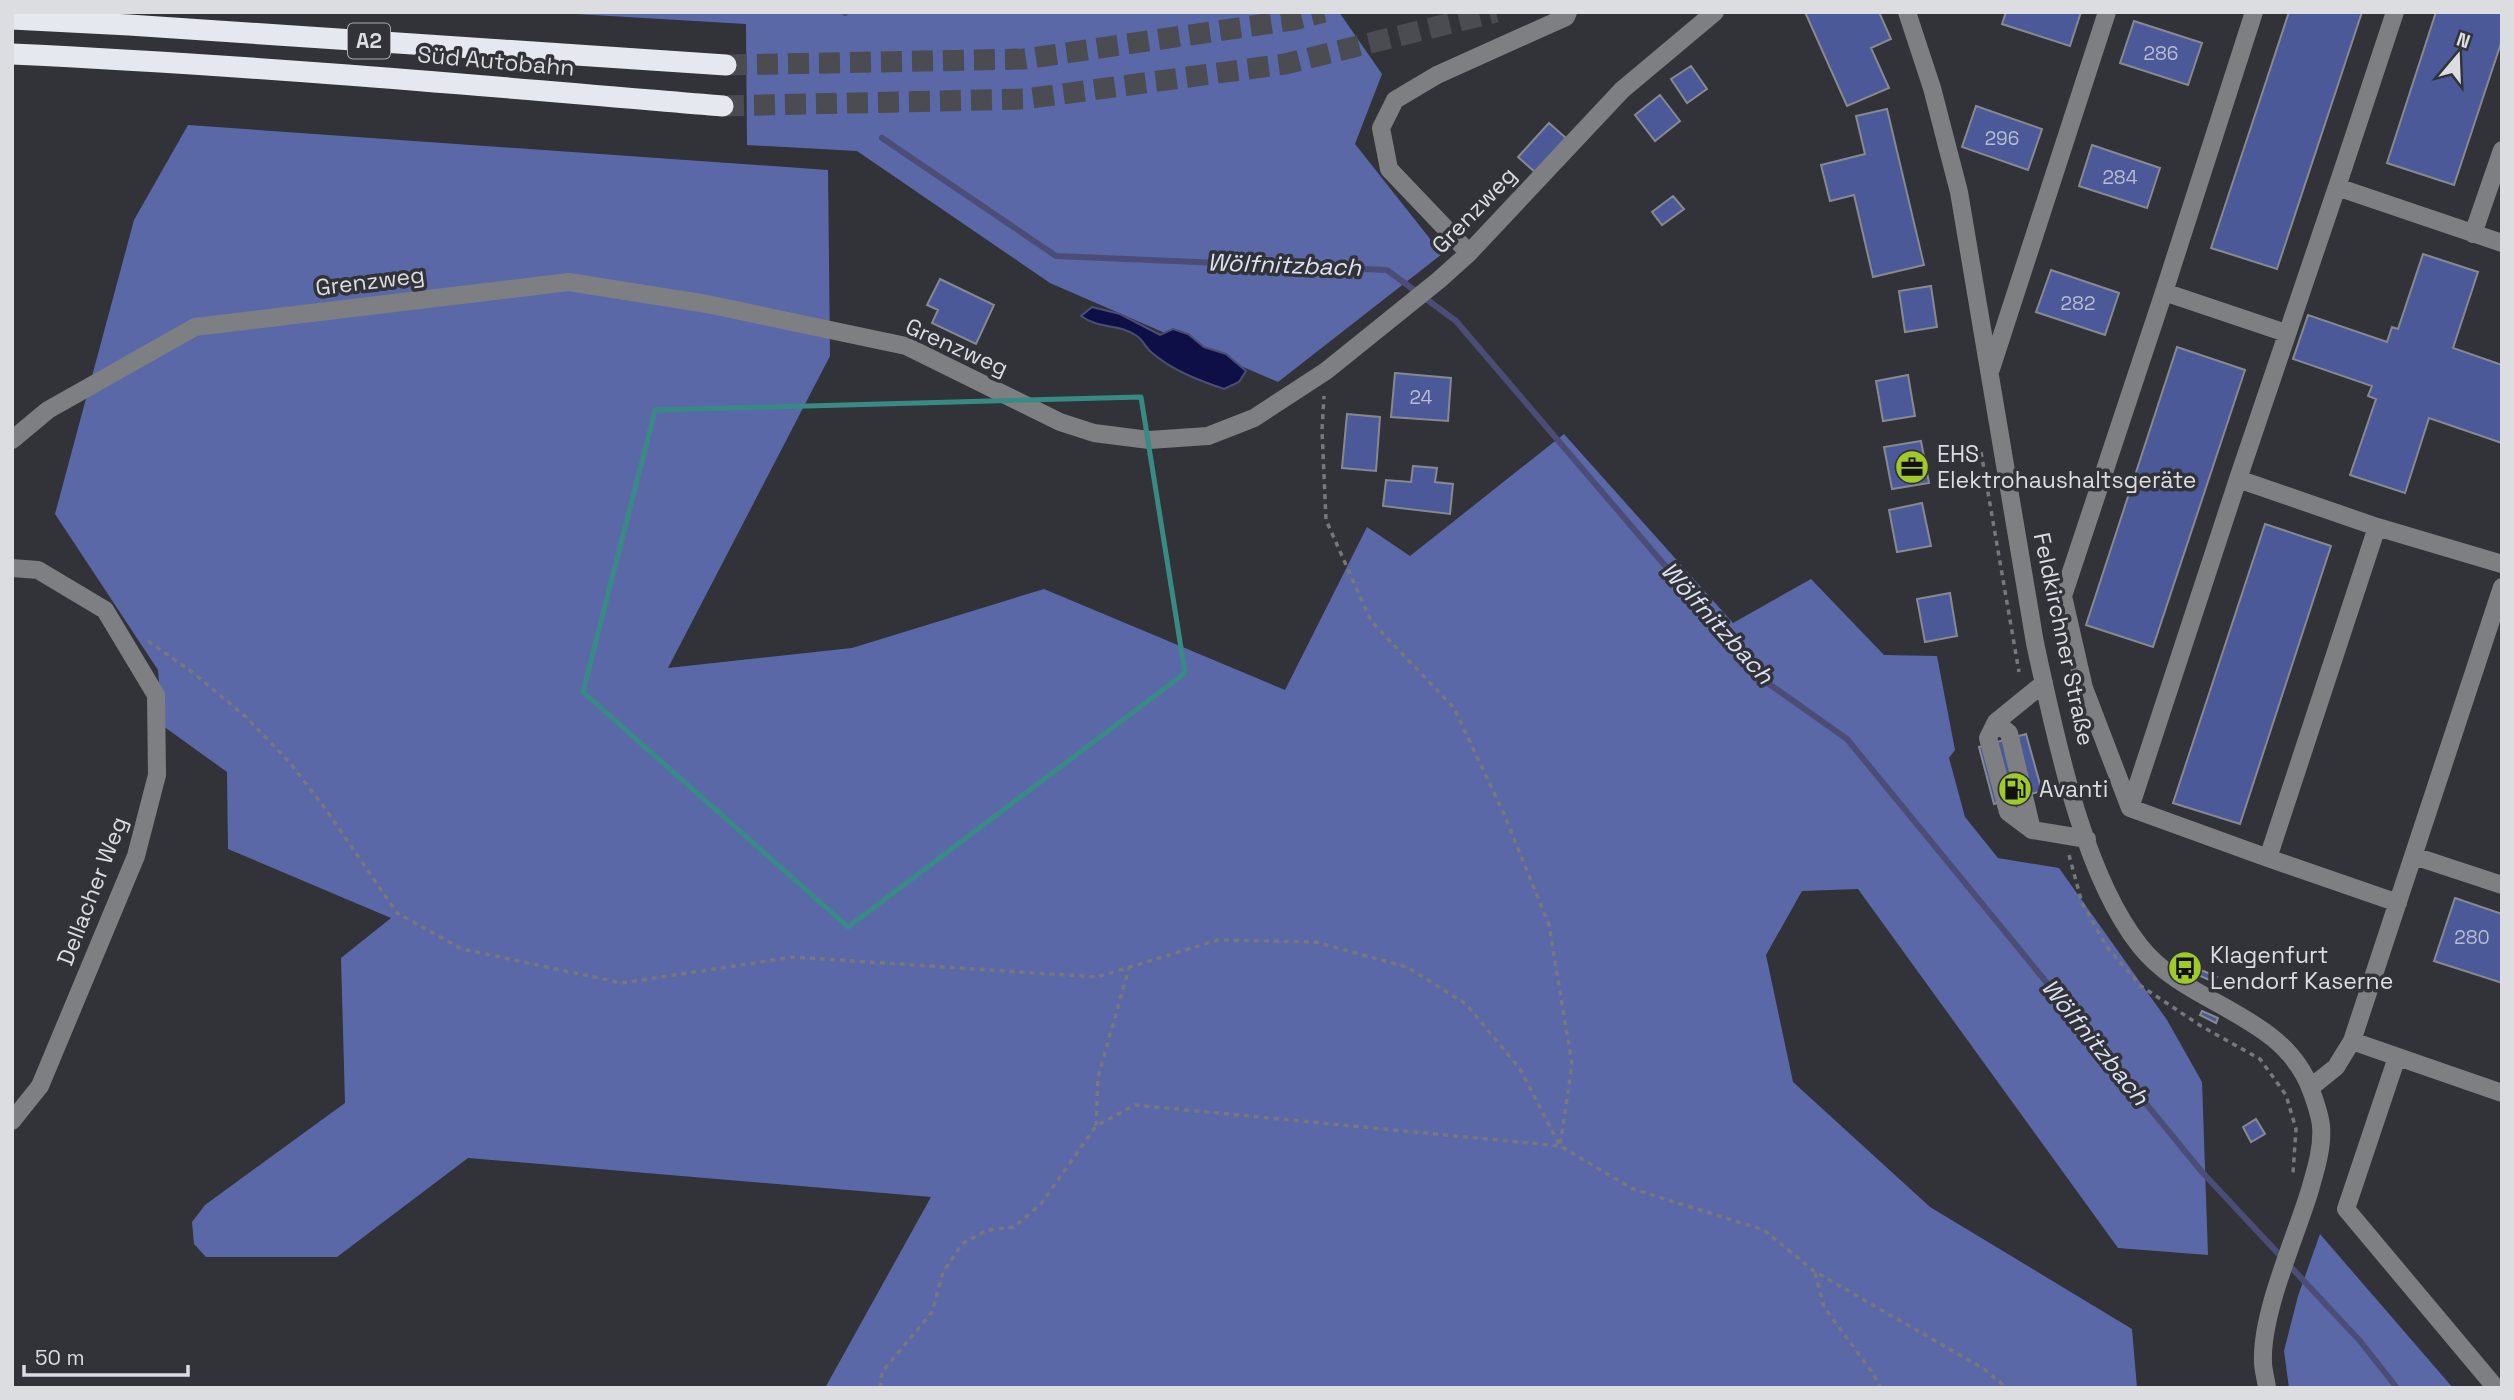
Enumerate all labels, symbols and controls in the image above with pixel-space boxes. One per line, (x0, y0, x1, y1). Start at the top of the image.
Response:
north arrow (2423, 21, 2493, 91)
road number: A2 (348, 23, 390, 58)
text: N (2453, 27, 2473, 54)
street label: Süd Autobahn (416, 39, 576, 83)
house number: 286 (2144, 41, 2178, 66)
house number: 296 (1985, 126, 2019, 151)
street label: Grenzweg (1425, 160, 1523, 260)
house number: 284 (2102, 165, 2138, 190)
water label: Wölfnitzbach (1206, 246, 1363, 283)
street label: Grenzweg (314, 259, 426, 303)
house number: 282 (2061, 291, 2095, 316)
street label: Grenzweg (901, 311, 1013, 383)
house number: 24 (1410, 385, 1433, 410)
place label: EHS Elektrohaushaltsgeräte (1937, 439, 2196, 495)
office icon: EHS Elektrohaushaltsgeräte (1893, 448, 1931, 486)
street label: Feldkirchner Straße (2027, 530, 2101, 748)
water label: Wölfnitzbach (1654, 555, 1781, 691)
fuel station icon: Avanti (1996, 770, 2034, 808)
place label: Avanti (2039, 774, 2108, 804)
street label: Dellacher Weg (50, 812, 134, 970)
house number: 280 (2454, 925, 2490, 950)
place label: Klagenfurt Lendorf Kaserne (2210, 940, 2393, 996)
bus stop icon: Klagenfurt Lendorf Kaserne (2166, 949, 2204, 987)
water label: Wölfnitzbach (2035, 972, 2157, 1112)
scale bar (24, 1334, 189, 1378)
text: 50 m (35, 1344, 85, 1371)

